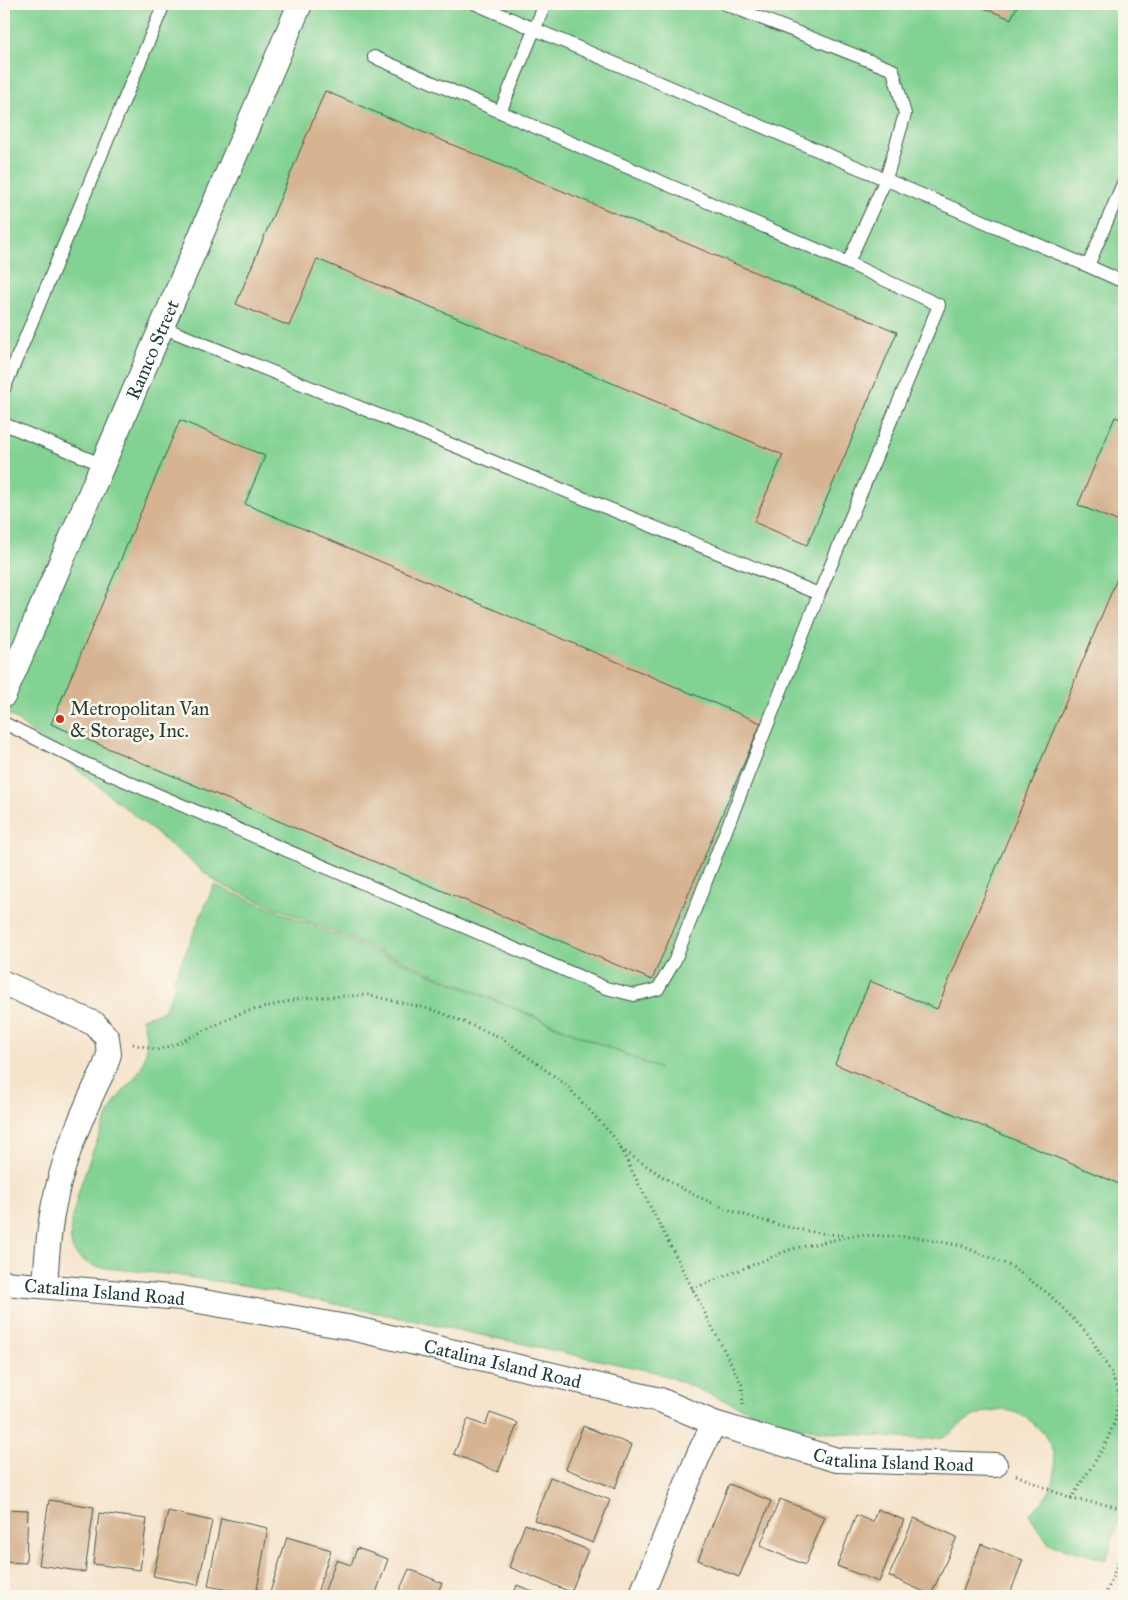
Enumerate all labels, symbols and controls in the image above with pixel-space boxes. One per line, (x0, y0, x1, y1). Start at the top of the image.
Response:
street label: Ramco Street (121, 296, 184, 403)
place label: Metropolitan Van & Storage, Inc. (70, 697, 209, 743)
marker: Metropolitan Van & Storage, Inc. (54, 713, 66, 725)
street label: Catalina Island Road (23, 1273, 186, 1310)
street label: Catalina Island Road (422, 1334, 584, 1393)
street label: Catalina Island Road (811, 1442, 975, 1476)

